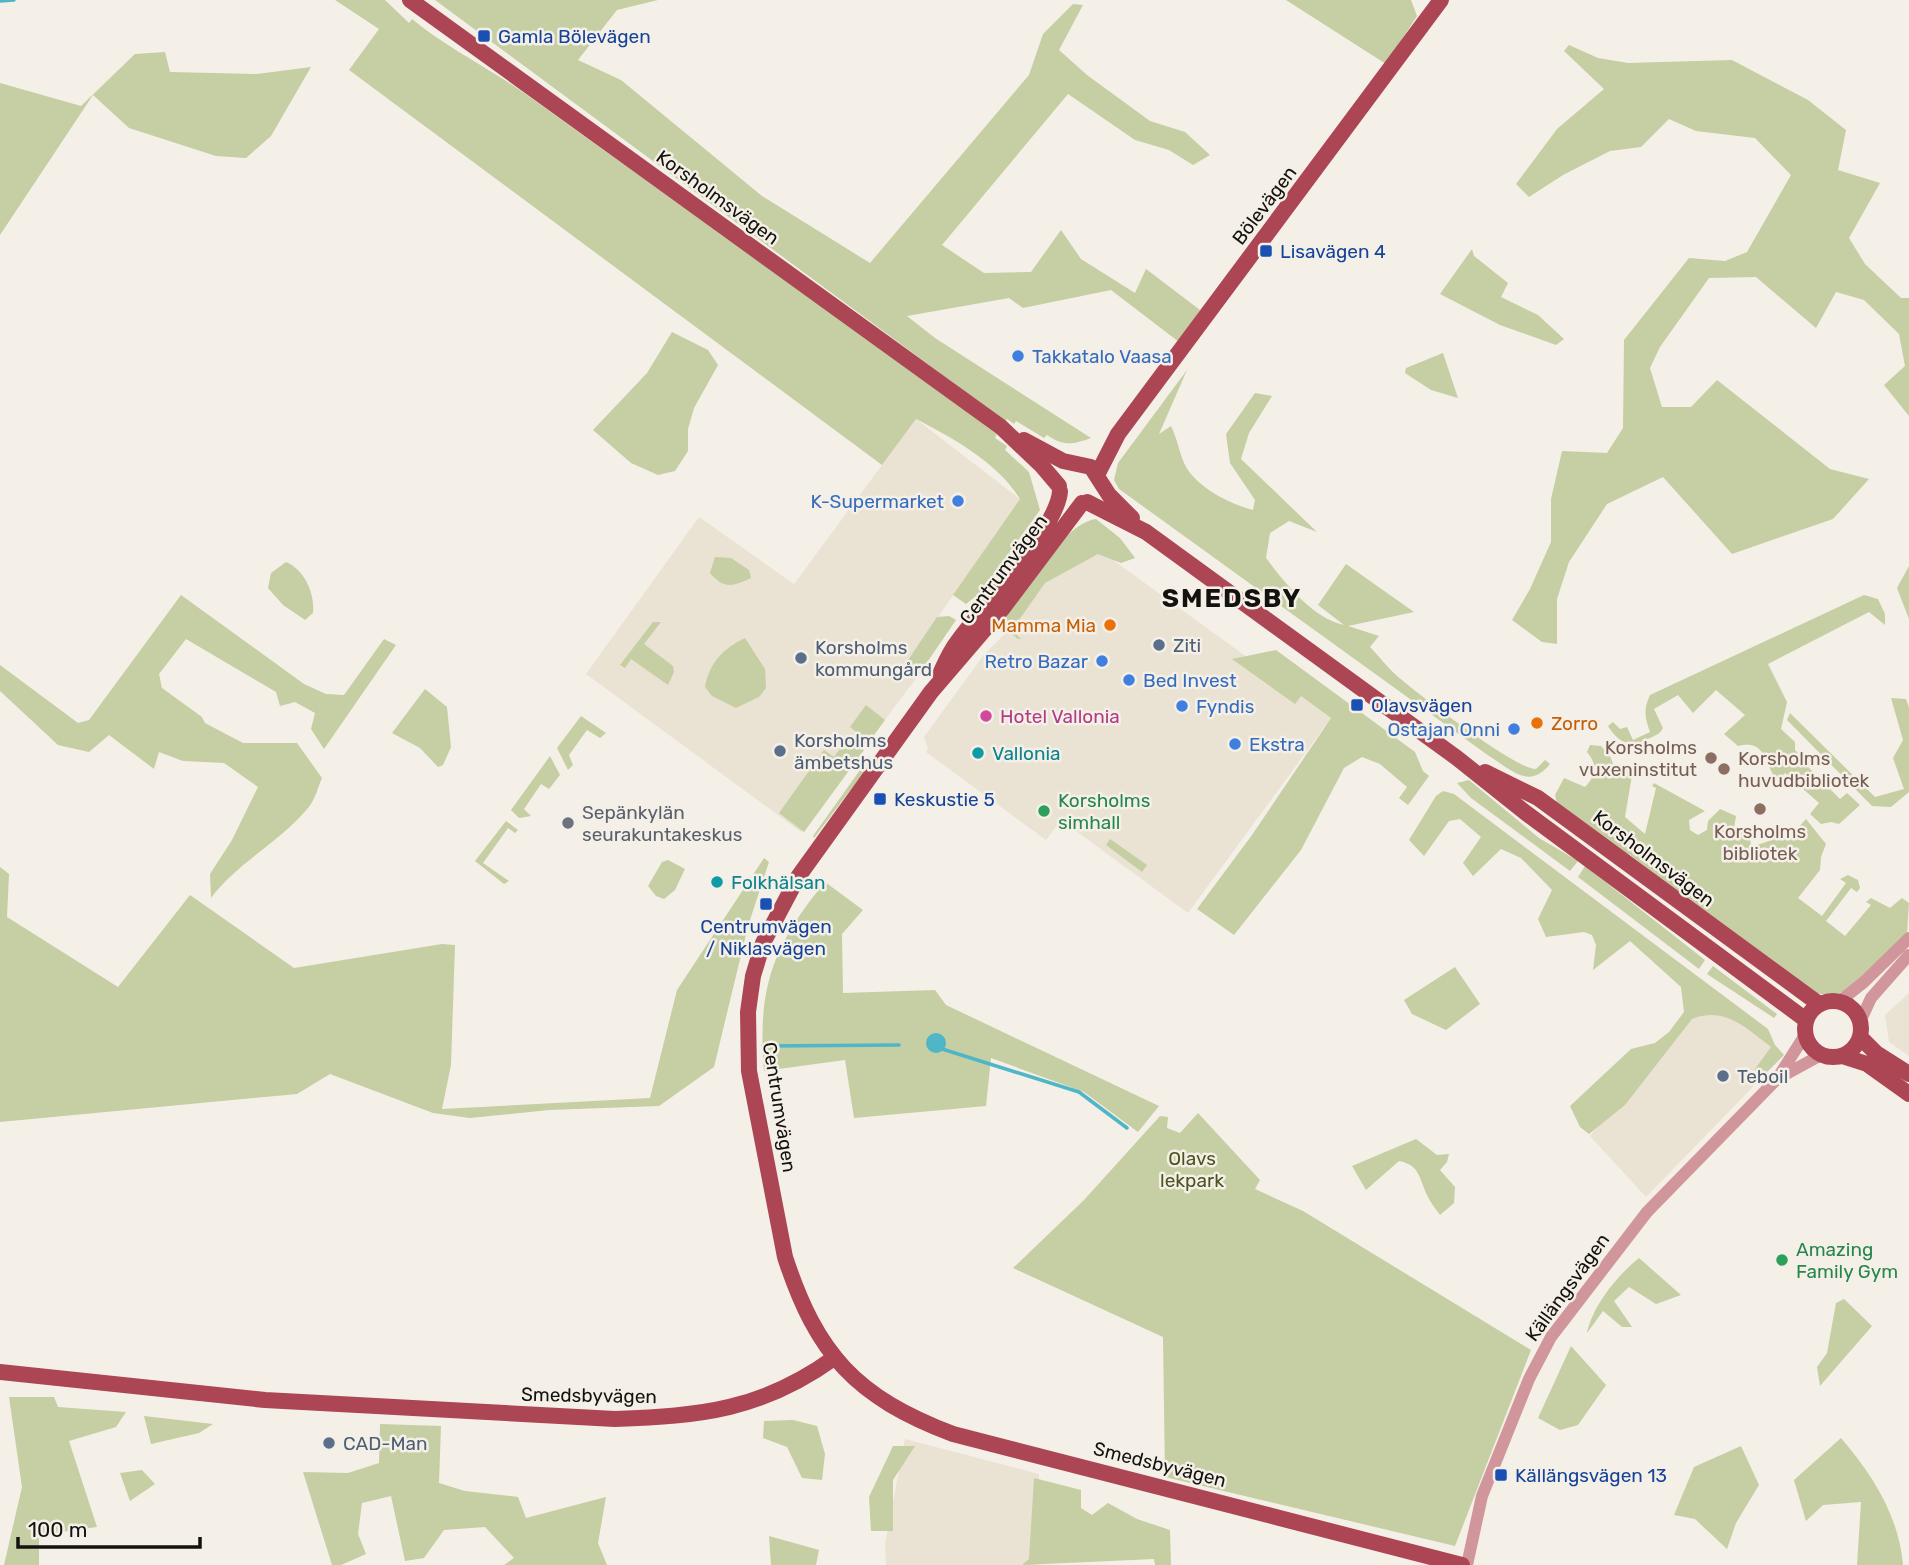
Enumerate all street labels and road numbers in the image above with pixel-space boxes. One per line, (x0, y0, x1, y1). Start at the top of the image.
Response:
street label: Korsholmsvägen (652, 145, 784, 250)
street label: Bölevägen (1227, 161, 1301, 249)
street label: Centrumvägen (955, 510, 1052, 629)
street label: Korsholmsvägen (1588, 805, 1719, 912)
street label: Centrumvägen (758, 1040, 801, 1174)
street label: Källängsvägen (1521, 1229, 1614, 1346)
street label: Smedsbyvägen (521, 1383, 657, 1408)
street label: Smedsbyvägen (1091, 1437, 1229, 1492)

